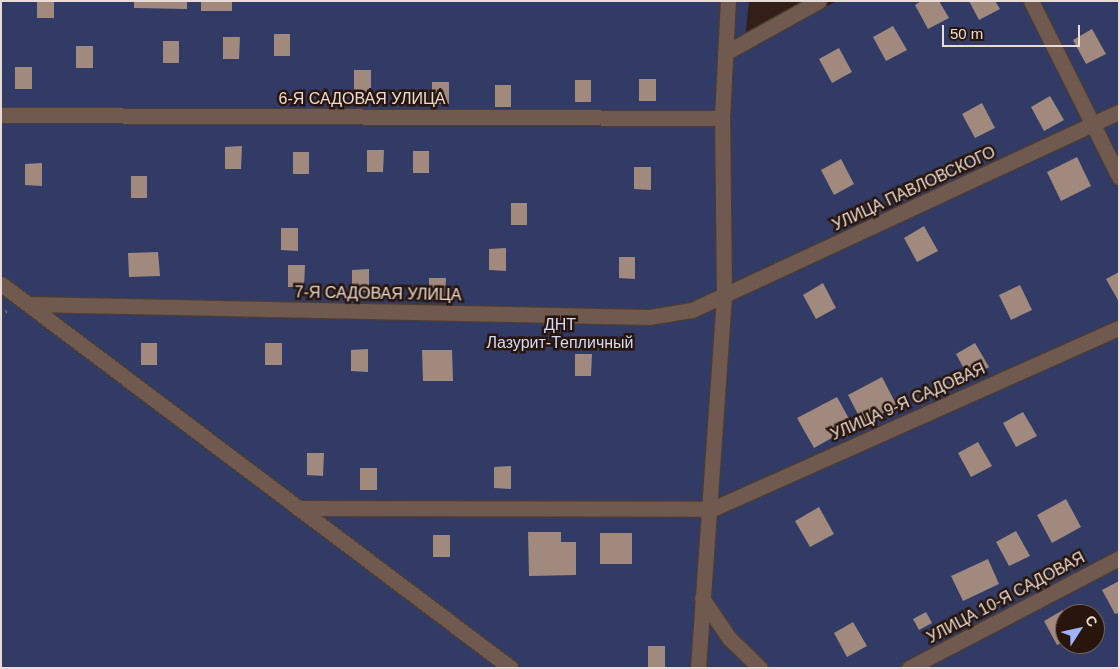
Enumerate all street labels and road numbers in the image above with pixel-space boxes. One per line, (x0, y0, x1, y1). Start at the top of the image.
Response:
street label: 6-Я САДОВАЯ УЛИЦА (279, 89, 445, 109)
street label: УЛИЦА ПАВЛОВСКОГО (829, 143, 999, 235)
street label: 7-Я САДОВАЯ УЛИЦА (294, 283, 462, 305)
street label: УЛИЦА 9-Я САДОВАЯ (828, 359, 988, 445)
street label: УЛИЦА 10-Я САДОВАЯ (924, 548, 1088, 648)

